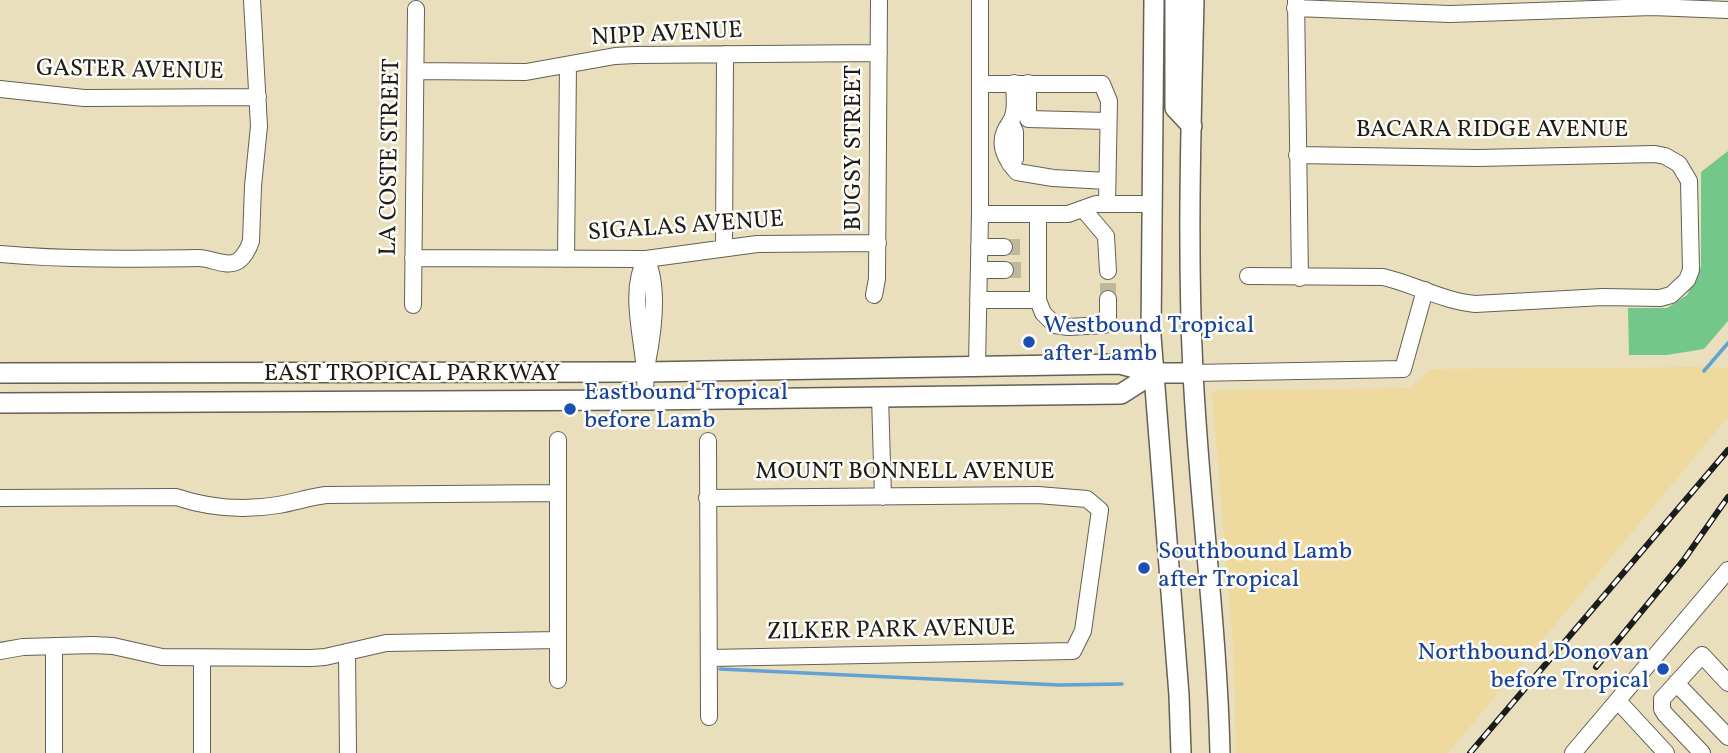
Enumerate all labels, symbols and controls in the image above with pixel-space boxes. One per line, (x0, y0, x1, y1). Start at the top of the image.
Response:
street label: NIPP AVENUE (591, 18, 743, 54)
street label: GASTER AVENUE (36, 56, 224, 88)
street label: LA COSTE STREET (376, 58, 408, 256)
street label: BUGSY STREET (842, 65, 870, 231)
street label: BACARA RIDGE AVENUE (1356, 118, 1628, 146)
street label: SIGALAS AVENUE (587, 207, 785, 249)
place label: Westbound Tropical after Lamb (1043, 314, 1254, 370)
marker: Westbound Tropical after Lamb (1021, 334, 1037, 350)
street label: EAST TROPICAL PARKWAY (264, 362, 560, 390)
place label: Eastbound Tropical before Lamb (584, 381, 788, 437)
marker: Eastbound Tropical before Lamb (562, 401, 578, 417)
street label: MOUNT BONNELL AVENUE (755, 460, 1055, 488)
place label: Southbound Lamb after Tropical (1158, 540, 1352, 596)
marker: Southbound Lamb after Tropical (1136, 560, 1152, 576)
street label: ZILKER PARK AVENUE (766, 615, 1016, 649)
place label: Northbound Donovan before Tropical (1417, 641, 1649, 697)
marker: Northbound Donovan before Tropical (1655, 661, 1671, 677)

